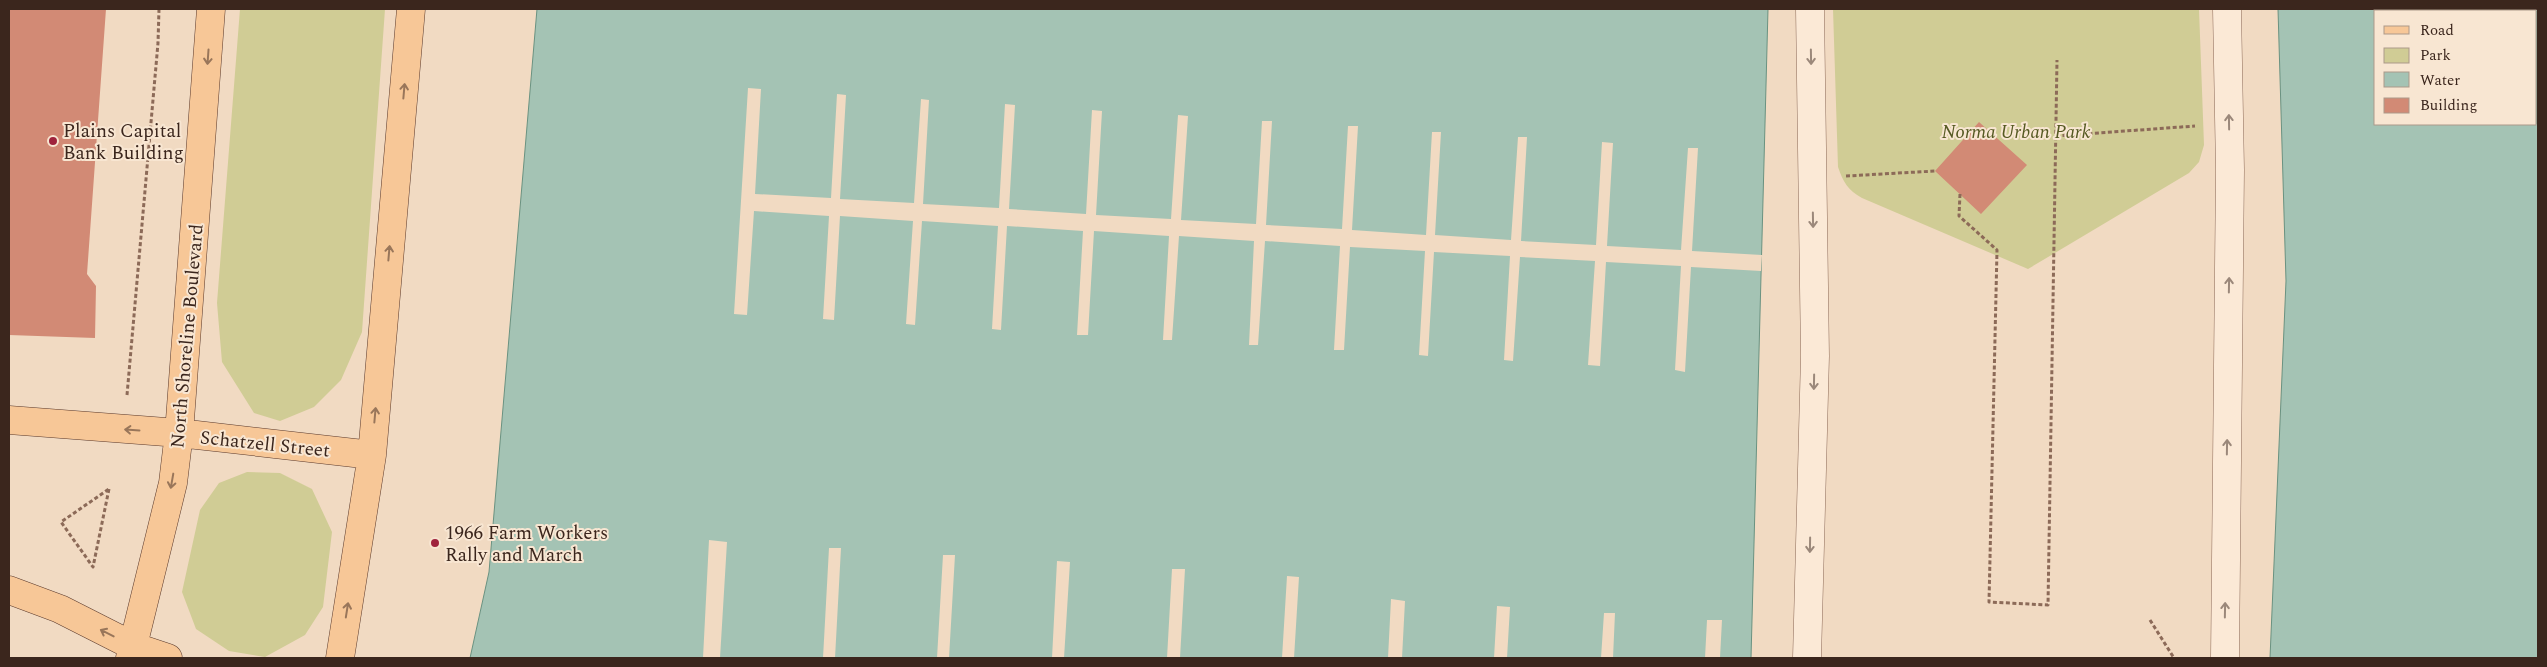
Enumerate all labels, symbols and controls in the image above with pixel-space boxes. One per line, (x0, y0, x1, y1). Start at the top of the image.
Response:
legend (2374, 10, 2537, 125)
text: Road (2420, 19, 2454, 42)
text: Park (2420, 44, 2451, 67)
one-way arrow (203, 49, 212, 65)
one-way arrow (1806, 49, 1816, 65)
text: Water (2420, 69, 2460, 92)
one-way arrow (399, 83, 408, 99)
text: Building (2420, 94, 2477, 117)
one-way arrow (2224, 114, 2234, 130)
place label: Plains Capital Bank Building (63, 117, 184, 168)
park label: Norma Urban Park (1941, 118, 2091, 147)
marker: Plains Capital Bank Building (47, 135, 59, 147)
one-way arrow (1808, 212, 1818, 228)
street label: North Shoreline Boulevard (163, 223, 212, 450)
one-way arrow (385, 245, 394, 261)
one-way arrow (2224, 277, 2234, 293)
one-way arrow (1809, 374, 1819, 390)
one-way arrow (370, 407, 380, 423)
street label: Schatzell Street (198, 423, 332, 466)
one-way arrow (124, 425, 140, 434)
one-way arrow (2222, 439, 2232, 456)
one-way arrow (167, 472, 177, 488)
place label: 1966 Farm Workers Rally and March (445, 519, 608, 570)
one-way arrow (1805, 536, 1815, 553)
marker: 1966 Farm Workers Rally and March (429, 537, 441, 549)
one-way arrow (343, 602, 353, 618)
one-way arrow (2220, 602, 2230, 618)
one-way arrow (100, 628, 115, 637)

